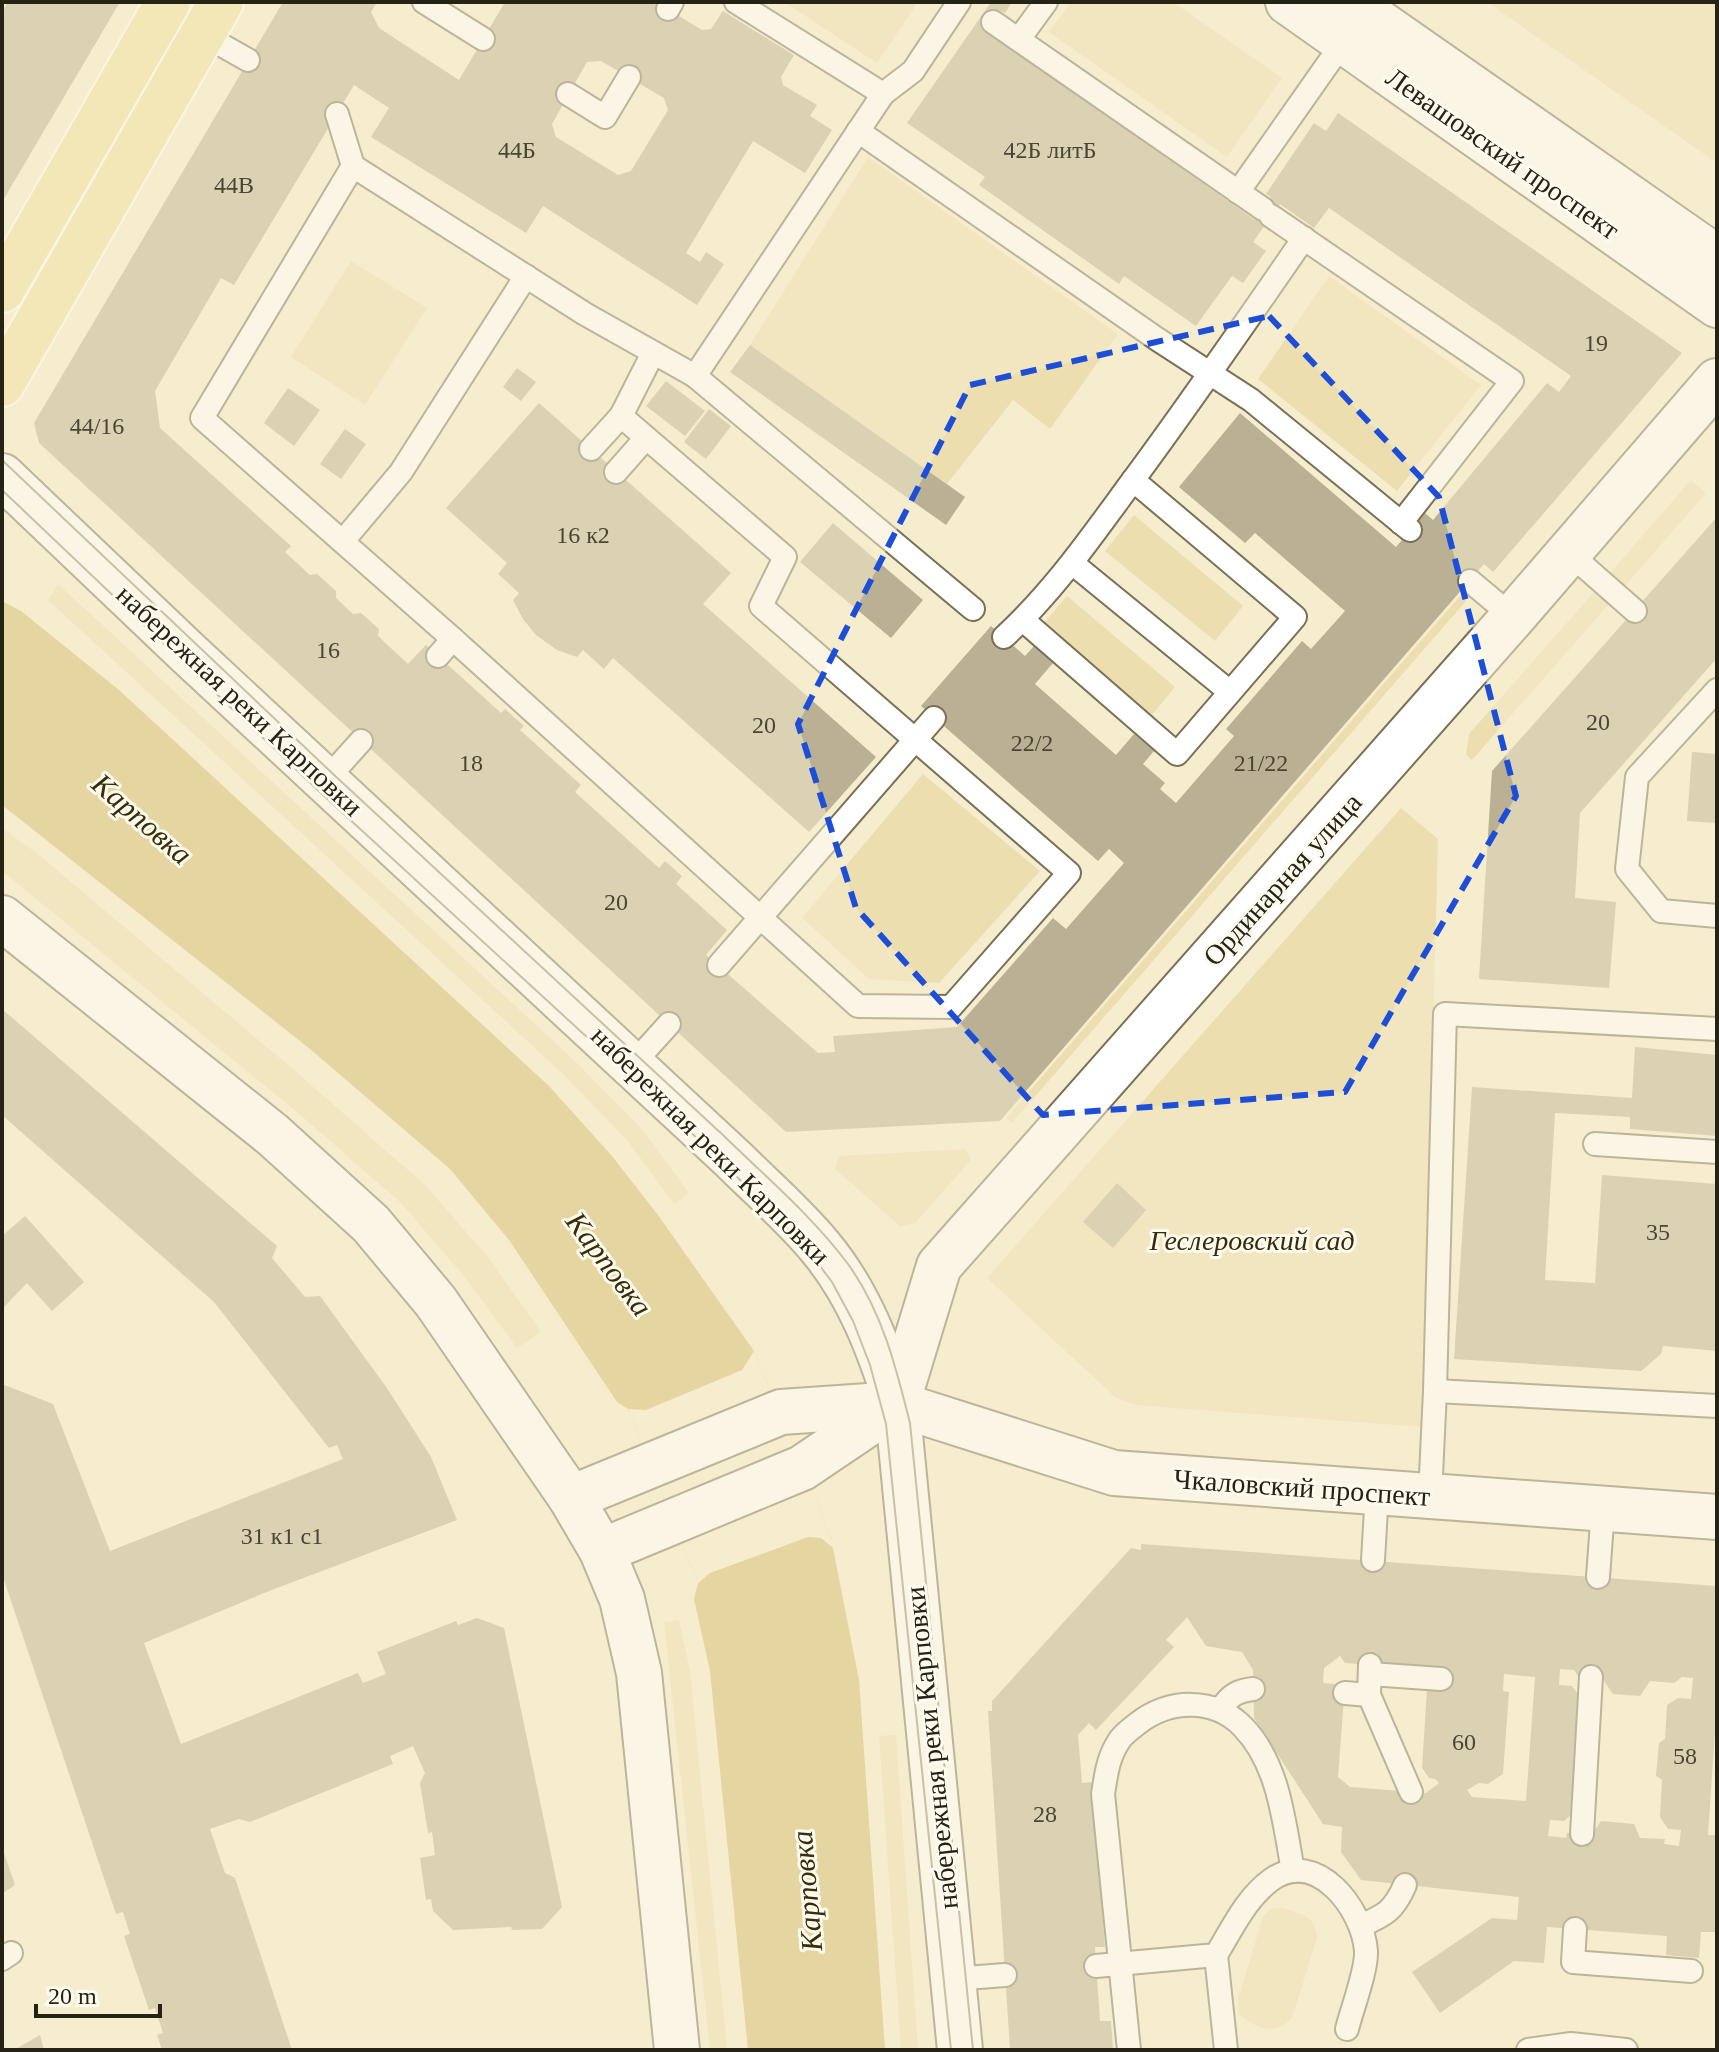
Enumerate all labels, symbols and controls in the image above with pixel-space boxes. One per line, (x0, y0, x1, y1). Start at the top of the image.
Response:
street label: Левашовский проспект (1380, 61, 1625, 246)
house number: 44Б (498, 137, 536, 163)
house number: 42Б литБ (1004, 137, 1096, 163)
house number: 44В (214, 172, 254, 198)
house number: 19 (1584, 330, 1608, 356)
house number: 44/16 (70, 413, 124, 439)
house number: 16 к2 (556, 522, 610, 548)
street label: набережная реки Карповки (110, 578, 369, 822)
house number: 16 (316, 637, 340, 663)
house number: 20 (1586, 709, 1610, 735)
house number: 20 (752, 712, 776, 738)
house number: 22/2 (1011, 730, 1053, 756)
house number: 18 (459, 750, 483, 776)
house number: 21/22 (1234, 750, 1288, 776)
water label: Карповка (85, 766, 199, 871)
street label: Ординарная улица (1197, 786, 1368, 972)
house number: 20 (604, 889, 628, 915)
street label: набережная реки Карповки (585, 1020, 836, 1271)
water label: Карповка (559, 1205, 659, 1322)
house number: 35 (1646, 1219, 1670, 1245)
park label: Геслеровский сад (1148, 1225, 1355, 1256)
street label: Чкаловский проспект (1173, 1463, 1431, 1512)
house number: 31 к1 с1 (241, 1523, 323, 1549)
street label: набережная реки Карповки (899, 1585, 964, 1911)
house number: 60 (1452, 1729, 1476, 1755)
house number: 58 (1673, 1743, 1697, 1769)
house number: 28 (1033, 1801, 1057, 1827)
water label: Карповка (785, 1829, 828, 1954)
scale bar (36, 1968, 160, 2018)
text: 20 m (48, 1983, 97, 2009)

